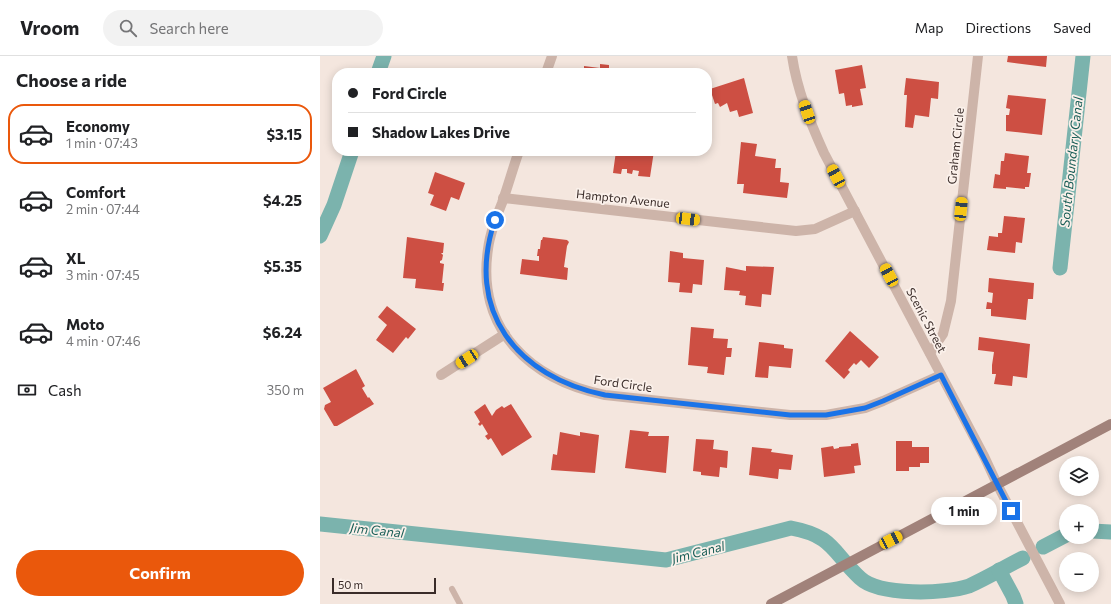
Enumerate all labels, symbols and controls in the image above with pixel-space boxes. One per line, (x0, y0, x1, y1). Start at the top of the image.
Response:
search box (103, 10, 383, 46)
text: Vroom (20, 16, 79, 39)
icon: search (117, 17, 139, 39)
text: Search here (149, 19, 229, 37)
text: Map (915, 19, 944, 36)
text: Directions (966, 19, 1031, 36)
text: Saved (1053, 19, 1091, 36)
text: Choose a ride (16, 69, 127, 91)
text: Ford Circle (372, 84, 447, 102)
water label: South Boundary Canal (1056, 95, 1086, 228)
car (797, 99, 817, 125)
street label: Graham Circle (944, 107, 966, 185)
icon: car (18, 116, 54, 152)
text: Economy (66, 117, 130, 135)
text: Shadow Lakes Drive (372, 123, 510, 141)
text: $3.15 (266, 125, 302, 143)
text: 1 min · 07:43 (66, 135, 138, 151)
car (825, 163, 847, 189)
icon: car (18, 182, 54, 218)
text: Comfort (66, 183, 126, 201)
street label: Hampton Avenue (576, 186, 670, 210)
text: $4.25 (263, 191, 302, 209)
car (954, 196, 968, 222)
text: 2 min · 07:44 (66, 201, 140, 217)
route start (486, 211, 504, 229)
car (675, 212, 701, 226)
icon: car (18, 248, 54, 284)
text: XL (66, 249, 85, 267)
text: $5.35 (263, 257, 302, 275)
car (878, 262, 900, 288)
text: 3 min · 07:45 (66, 267, 140, 283)
street label: Scenic Street (904, 285, 950, 355)
icon: car (18, 314, 54, 350)
text: Moto (66, 315, 105, 333)
text: $6.24 (263, 323, 302, 341)
text: 4 min · 07:46 (66, 333, 141, 349)
car (454, 347, 480, 371)
street label: Ford Circle (593, 372, 653, 394)
icon: cash (16, 379, 38, 401)
text: Cash (48, 381, 82, 399)
text: 350 m (267, 382, 304, 398)
map controls (1059, 456, 1099, 592)
button: layers (1059, 456, 1099, 496)
callout: 1 min (931, 497, 997, 525)
route end (1002, 502, 1020, 520)
text: 1 min (949, 503, 979, 519)
button: + (1059, 504, 1099, 544)
water label: Jim Canal (348, 519, 405, 541)
car (878, 529, 904, 551)
water label: Jim Canal (669, 538, 727, 567)
button: Confirm (16, 550, 304, 596)
button: − (1059, 552, 1099, 592)
scale bar (332, 576, 436, 595)
text: 50 m (338, 578, 363, 591)

